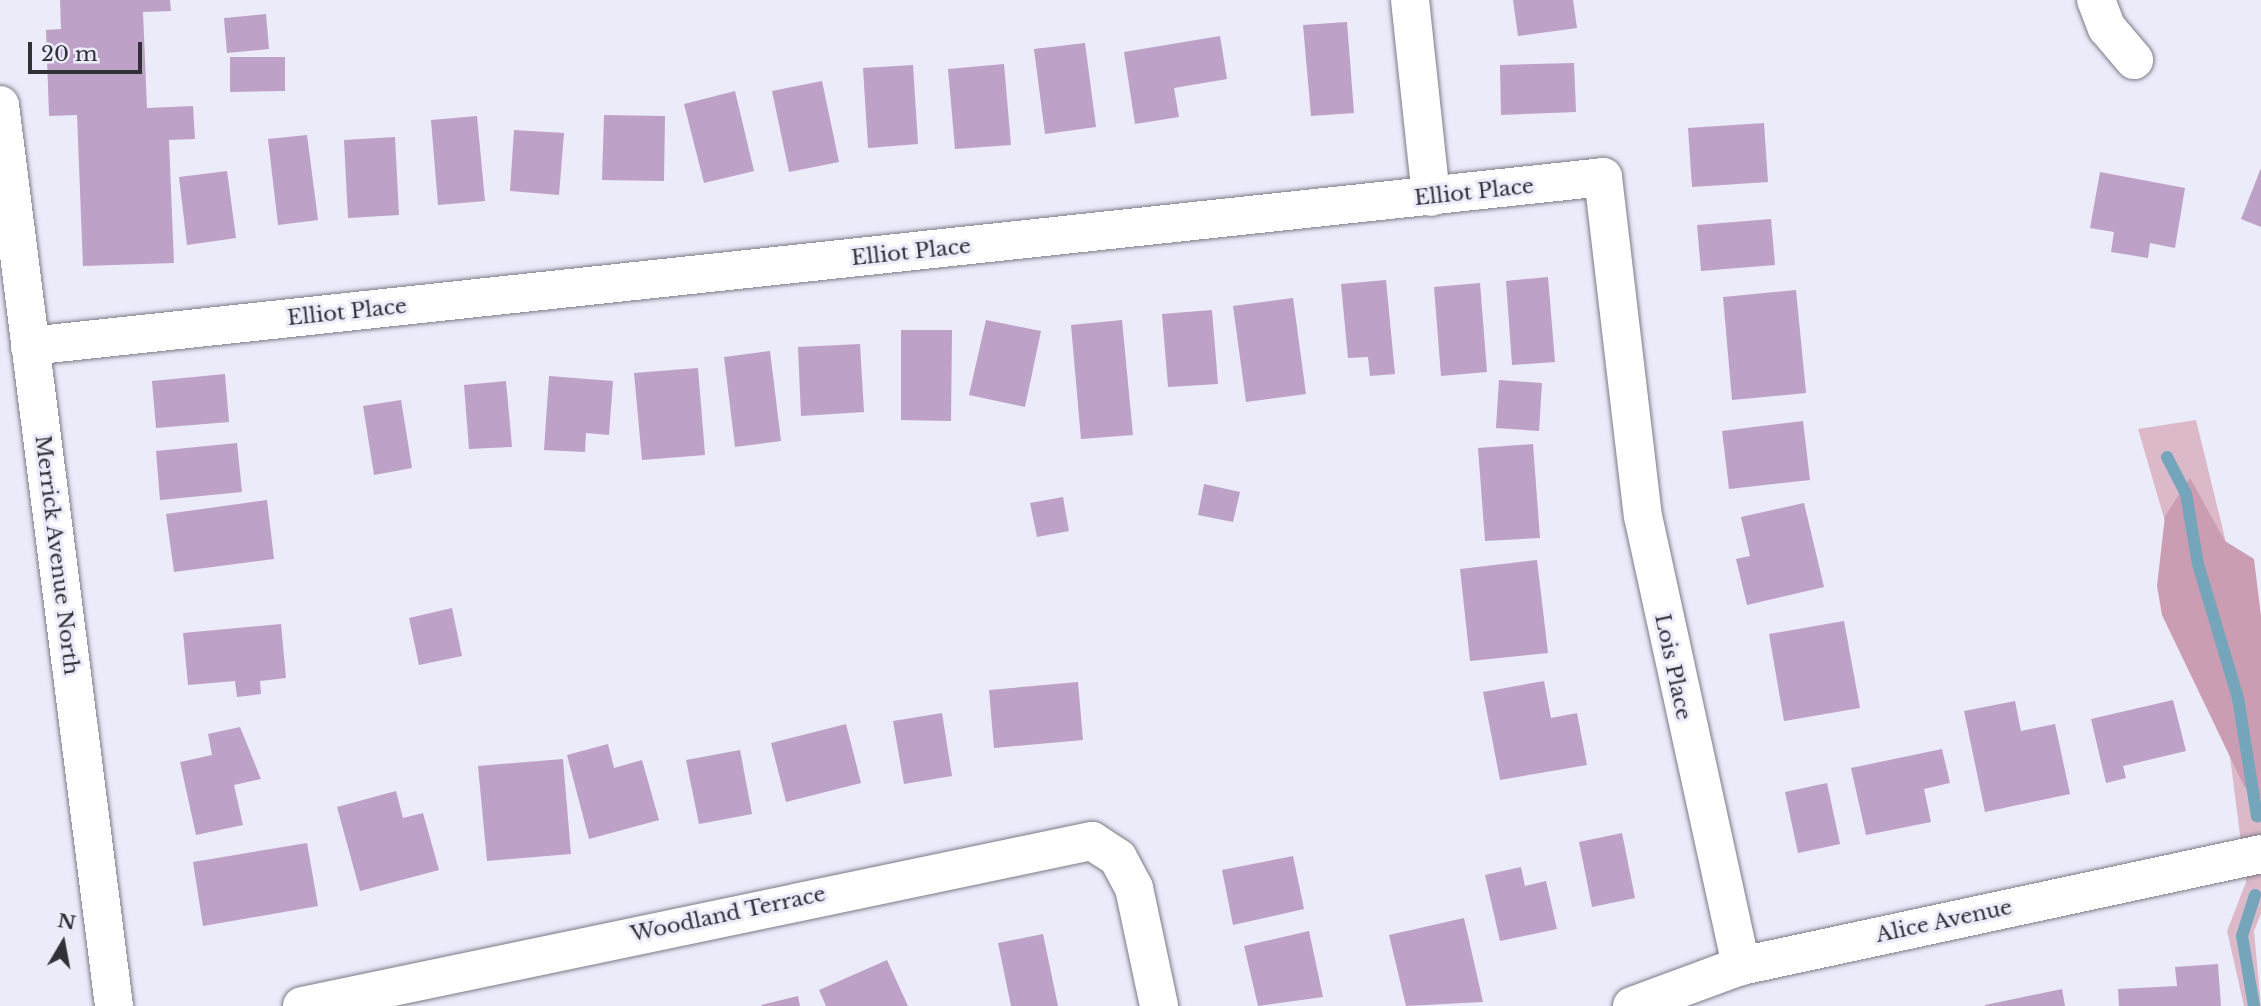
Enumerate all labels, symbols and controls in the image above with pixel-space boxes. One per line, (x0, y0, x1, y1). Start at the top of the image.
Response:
scale bar (32, 28, 145, 72)
text: 20 m (41, 41, 98, 67)
street label: Elliot Place (1413, 173, 1535, 211)
street label: Elliot Place (850, 233, 972, 271)
street label: Elliot Place (286, 293, 408, 331)
street label: Merrick Avenue North (30, 433, 84, 677)
street label: Lois Place (1649, 612, 1697, 722)
street label: Woodland Terrace (628, 881, 828, 947)
street label: Alice Avenue (1873, 894, 2015, 948)
north arrow (28, 908, 98, 978)
text: N (56, 909, 78, 935)

